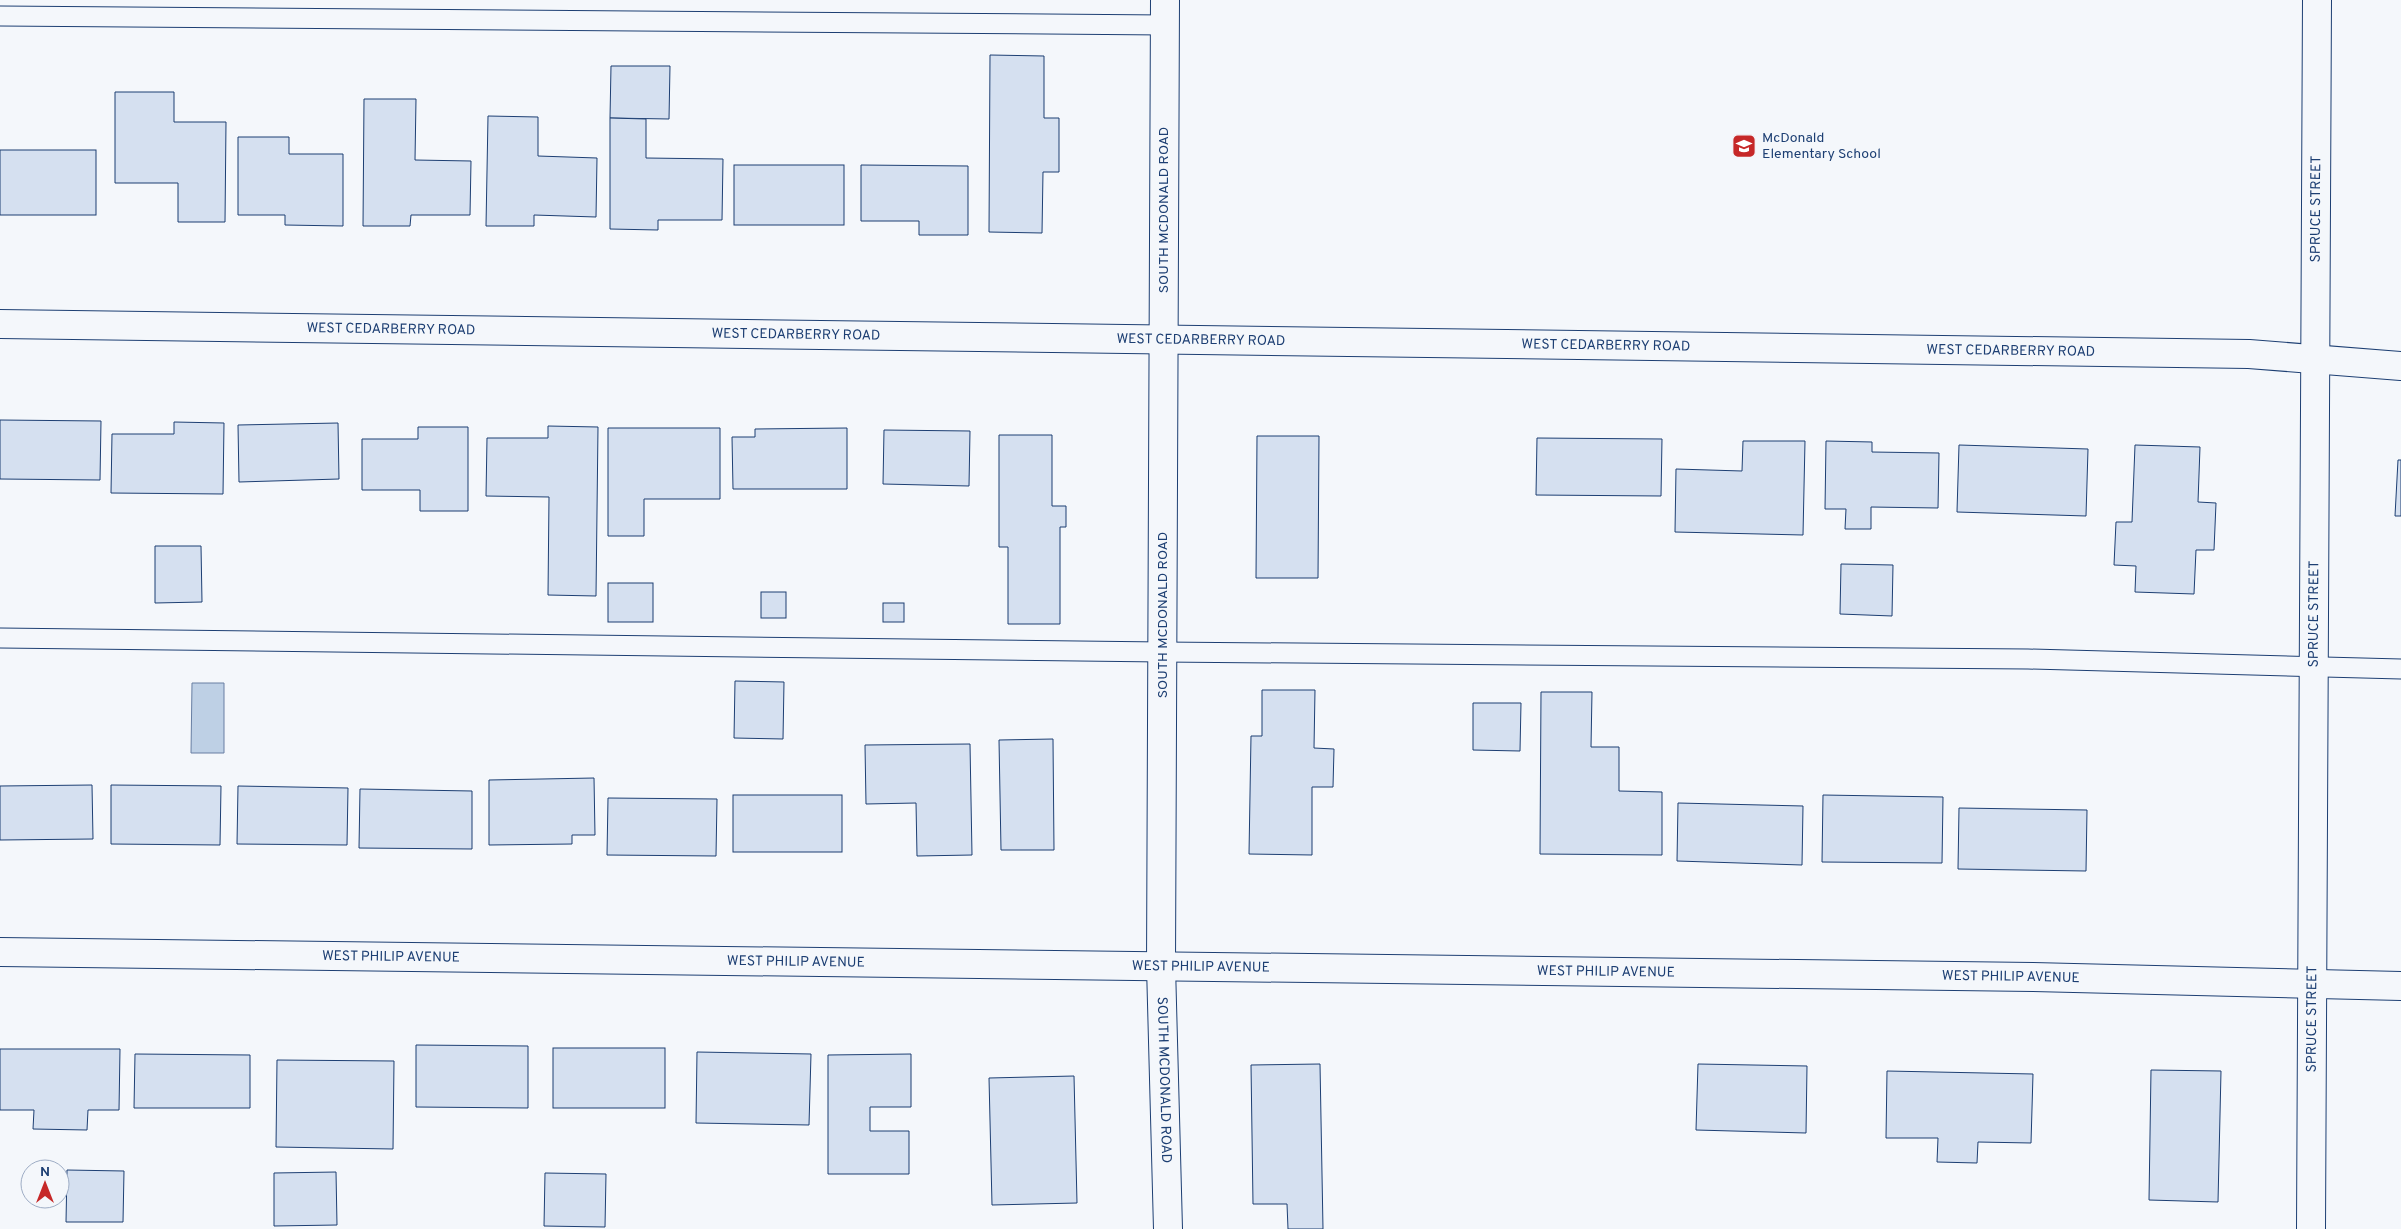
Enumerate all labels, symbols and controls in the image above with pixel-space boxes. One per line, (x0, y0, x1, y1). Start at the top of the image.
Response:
street label: SOUTH MCDONALD ROAD (1156, 127, 1173, 293)
place label: McDonald Elementary School (1762, 130, 1881, 163)
school or university icon: McDonald Elementary School (1731, 133, 1757, 159)
street label: SPRUCE STREET (2307, 155, 2325, 263)
street label: WEST CEDARBERRY ROAD (306, 320, 476, 339)
street label: WEST CEDARBERRY ROAD (711, 325, 880, 344)
street label: WEST CEDARBERRY ROAD (1116, 330, 1285, 350)
street label: WEST CEDARBERRY ROAD (1521, 336, 1690, 355)
street label: WEST CEDARBERRY ROAD (1926, 341, 2095, 360)
street label: SOUTH MCDONALD ROAD (1155, 532, 1172, 698)
street label: SPRUCE STREET (2305, 560, 2323, 668)
street label: WEST PHILIP AVENUE (322, 947, 460, 966)
street label: WEST PHILIP AVENUE (727, 952, 865, 971)
street label: WEST PHILIP AVENUE (1132, 957, 1270, 976)
street label: WEST PHILIP AVENUE (1537, 962, 1675, 981)
street label: SPRUCE STREET (2303, 965, 2321, 1073)
street label: WEST PHILIP AVENUE (1942, 967, 2080, 987)
street label: SOUTH MCDONALD ROAD (1153, 996, 1175, 1164)
north arrow (20, 1159, 70, 1209)
text: N (40, 1164, 50, 1181)

